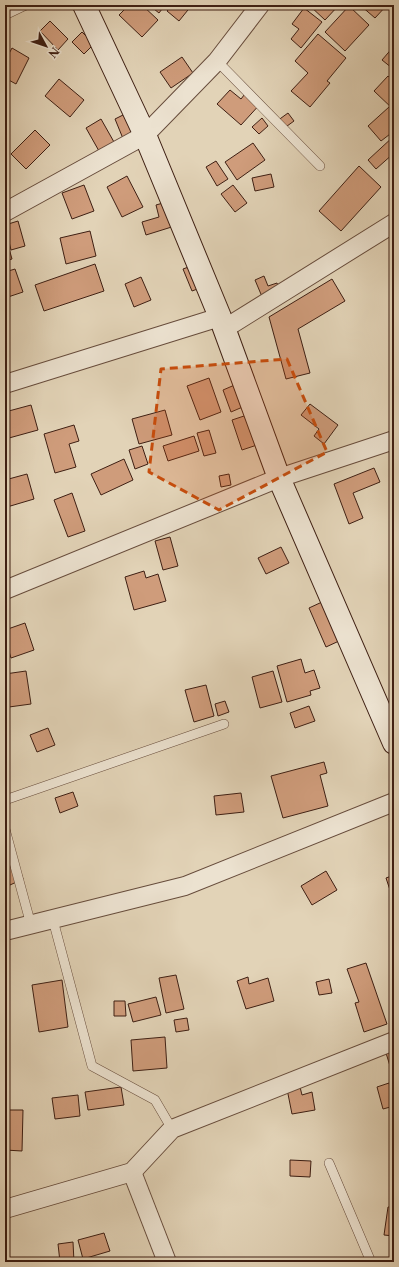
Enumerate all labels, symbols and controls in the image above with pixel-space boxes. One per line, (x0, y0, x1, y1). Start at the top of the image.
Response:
north arrow (26, 26, 66, 66)
text: N (45, 44, 62, 61)

